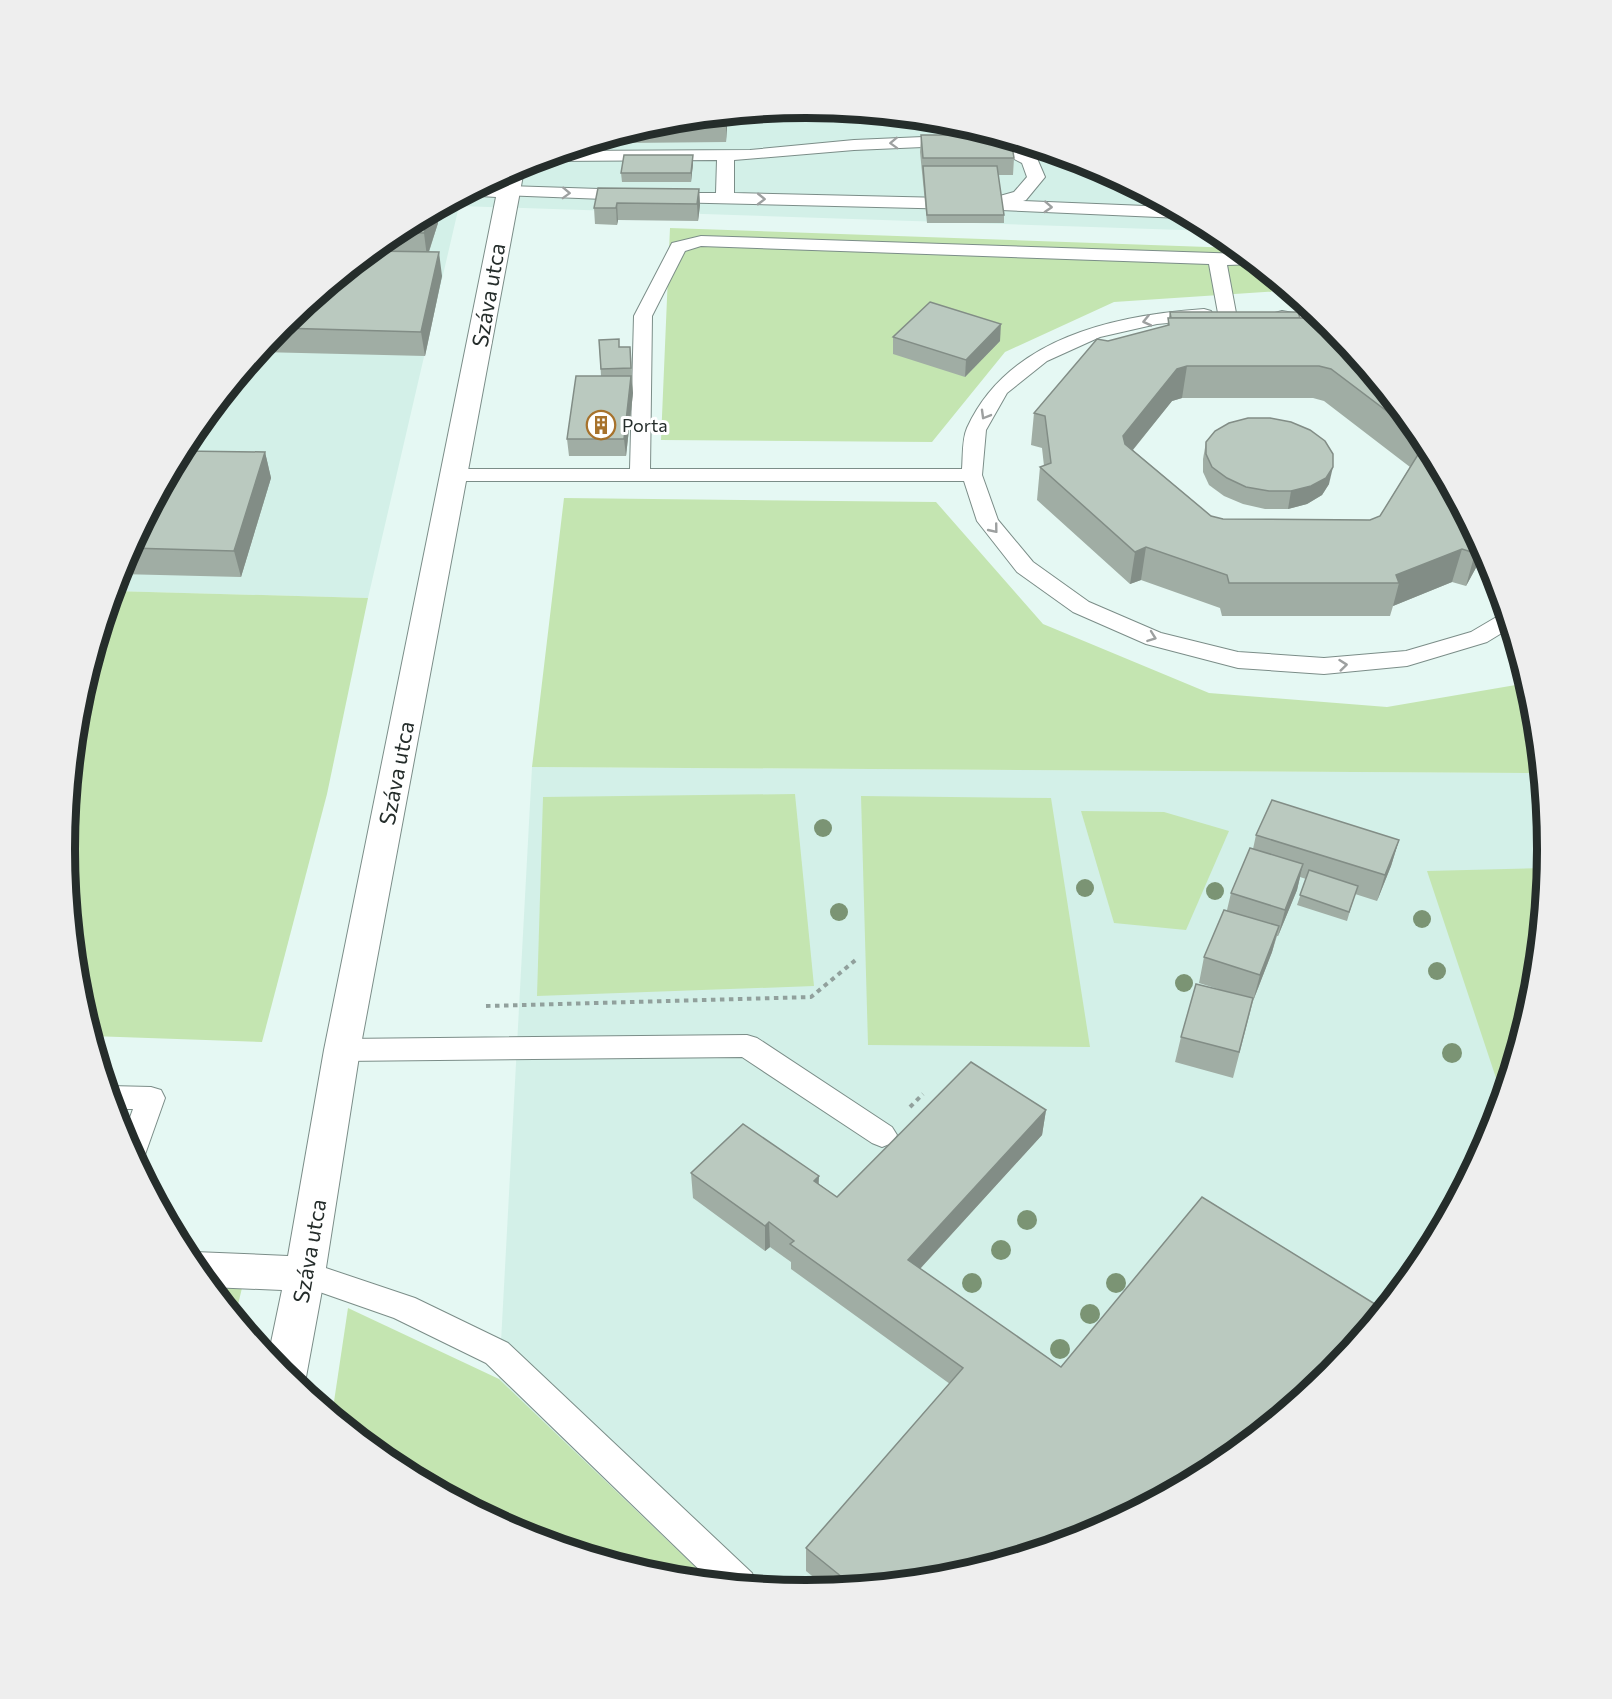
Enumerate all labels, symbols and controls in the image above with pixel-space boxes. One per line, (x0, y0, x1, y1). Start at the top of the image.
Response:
one-way arrow (890, 137, 899, 150)
one-way arrow (561, 187, 570, 200)
one-way arrow (756, 193, 765, 205)
one-way arrow (1043, 201, 1052, 214)
street label: Száva utca (466, 241, 510, 349)
one-way arrow (1142, 313, 1152, 326)
building icon: Porta (585, 409, 617, 441)
one-way arrow (980, 409, 992, 420)
place label: Porta (622, 414, 668, 436)
one-way arrow (986, 522, 997, 533)
one-way arrow (1146, 630, 1156, 643)
one-way arrow (1339, 659, 1348, 671)
street label: Száva utca (373, 719, 419, 827)
street label: Száva utca (287, 1197, 331, 1305)

